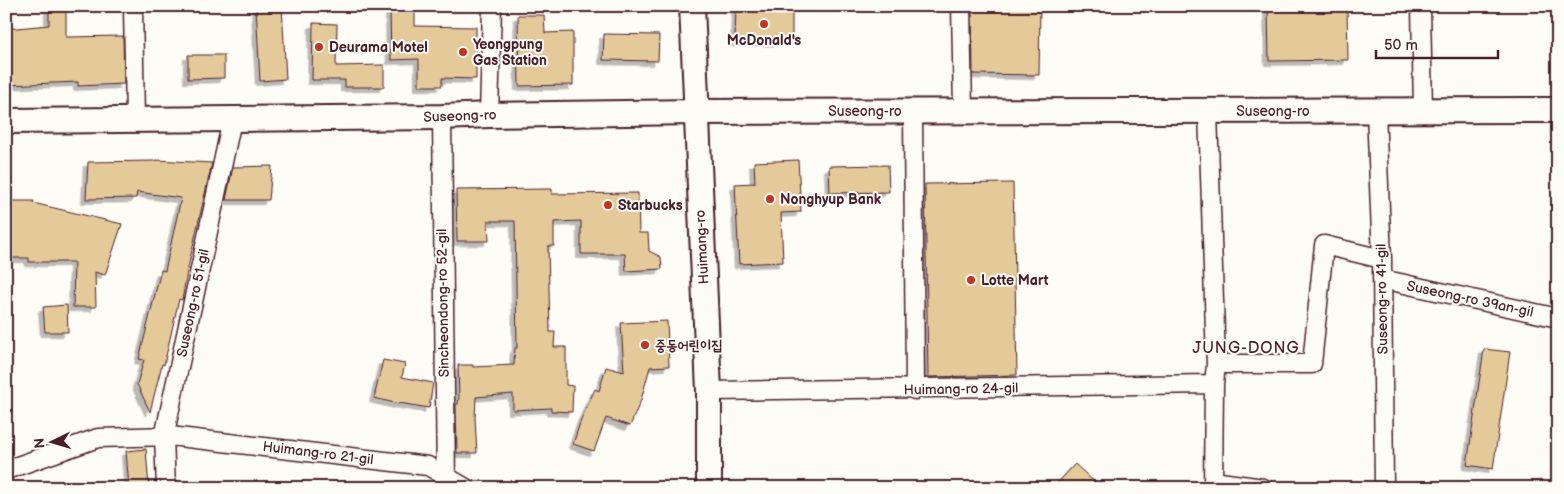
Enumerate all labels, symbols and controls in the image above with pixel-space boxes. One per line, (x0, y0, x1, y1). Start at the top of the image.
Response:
marker: McDonald's (758, 18, 770, 30)
scale bar (1376, 28, 1499, 60)
place label: McDonald's (727, 32, 801, 49)
place label: Yeongpung Gas Station (473, 36, 547, 69)
text: 50 m (1384, 36, 1418, 55)
place label: Deurama Motel (329, 39, 428, 56)
marker: Deurama Motel (313, 41, 325, 53)
marker: Yeongpung Gas Station (457, 46, 469, 58)
street label: Suseong-ro (828, 103, 902, 120)
street label: Suseong-ro (1236, 103, 1310, 120)
street label: Suseong-ro (423, 106, 497, 126)
place label: Nonghyup Bank (780, 191, 882, 208)
marker: Nonghyup Bank (764, 193, 776, 205)
place label: Starbucks (618, 197, 683, 214)
marker: Starbucks (602, 199, 614, 211)
street label: Huimang-ro (692, 209, 712, 285)
street label: Sincheondong-ro 52-gil (433, 229, 453, 377)
street label: Suseong-ro 41-gil (1373, 244, 1391, 354)
street label: Suseong-ro 51-gil (173, 247, 213, 359)
place label: Lotte Mart (981, 272, 1049, 289)
marker: Lotte Mart (965, 274, 977, 286)
street label: Suseong-ro 39an-gil (1405, 277, 1535, 321)
place label: 중동어린이집 (655, 337, 723, 354)
marker: 중동어린이집 (639, 339, 651, 351)
district label: JUNG-DONG (1193, 339, 1299, 358)
street label: Huimang-ro 24-gil (904, 380, 1018, 398)
north arrow (28, 416, 78, 466)
text: N (31, 437, 48, 449)
street label: Huimang-ro 21-gil (262, 438, 374, 468)

